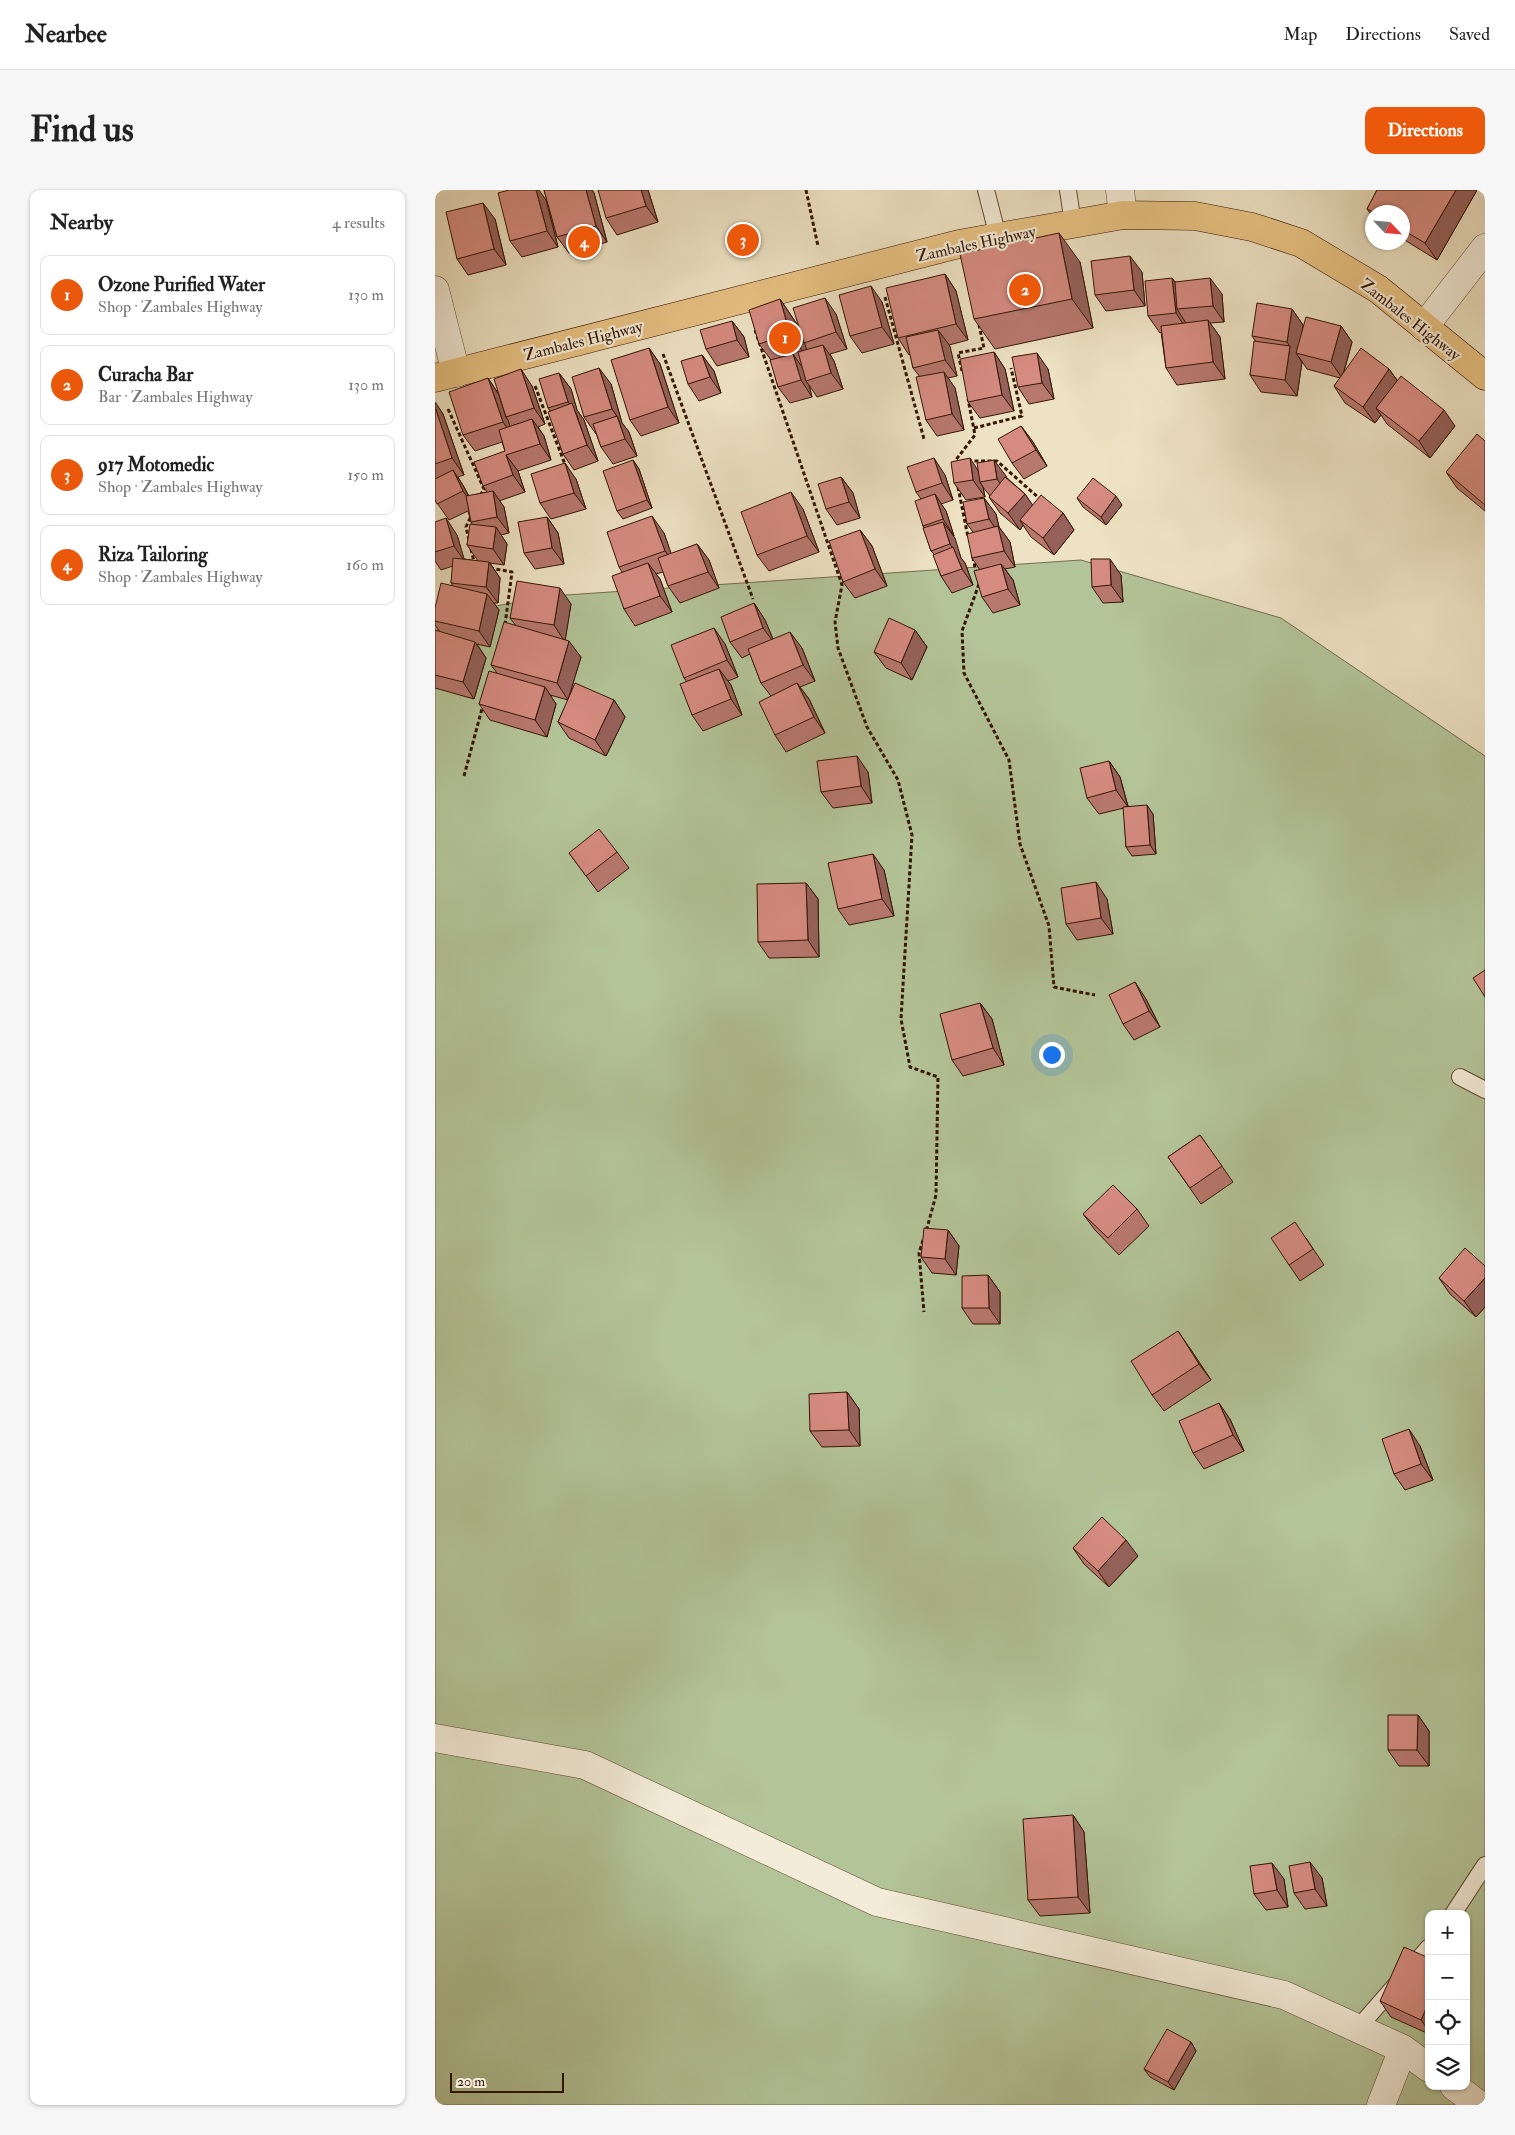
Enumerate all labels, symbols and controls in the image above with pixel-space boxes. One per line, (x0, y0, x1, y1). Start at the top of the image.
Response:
text: Nearbee (25, 19, 107, 50)
text: Map (1284, 23, 1317, 46)
text: Directions (1345, 23, 1421, 46)
text: Saved (1449, 23, 1490, 46)
button: Directions (1365, 107, 1485, 154)
text: Find us (30, 108, 134, 152)
north arrow (1365, 205, 1410, 250)
text: Nearby (50, 209, 113, 236)
text: 4 results (332, 213, 385, 233)
pin: 3 (727, 221, 759, 259)
street label: Zambales Highway (915, 221, 1039, 266)
pin: 4 (568, 223, 600, 261)
pin: 2 (1009, 271, 1041, 309)
text: Ozone Purified Water (98, 273, 265, 297)
street label: Zambales Highway (1356, 274, 1465, 366)
text: 1 (64, 285, 70, 305)
text: 130 m (348, 285, 384, 305)
text: Shop · Zambales Highway (98, 297, 263, 317)
street label: Zambales Highway (522, 316, 646, 365)
pin: 1 (769, 319, 801, 357)
text: Curacha Bar (98, 363, 193, 387)
text: 2 (63, 375, 71, 395)
text: 130 m (348, 375, 384, 395)
text: Bar · Zambales Highway (98, 387, 253, 407)
text: 917 Motomedic (98, 453, 214, 477)
text: 3 (64, 465, 70, 485)
text: 150 m (347, 465, 384, 485)
text: Shop · Zambales Highway (98, 477, 263, 497)
text: Riza Tailoring (98, 543, 208, 567)
text: 4 (63, 555, 71, 575)
text: 160 m (346, 555, 384, 575)
text: Shop · Zambales Highway (98, 567, 263, 587)
your location (1039, 1042, 1065, 1068)
map controls (1425, 1910, 1470, 2090)
button: + (1425, 1910, 1470, 1955)
button: − (1425, 1955, 1470, 2000)
button: locate (1425, 2000, 1470, 2045)
button: layers (1425, 2045, 1470, 2090)
scale bar (450, 2070, 564, 2093)
text: 20 m (457, 2073, 485, 2090)

